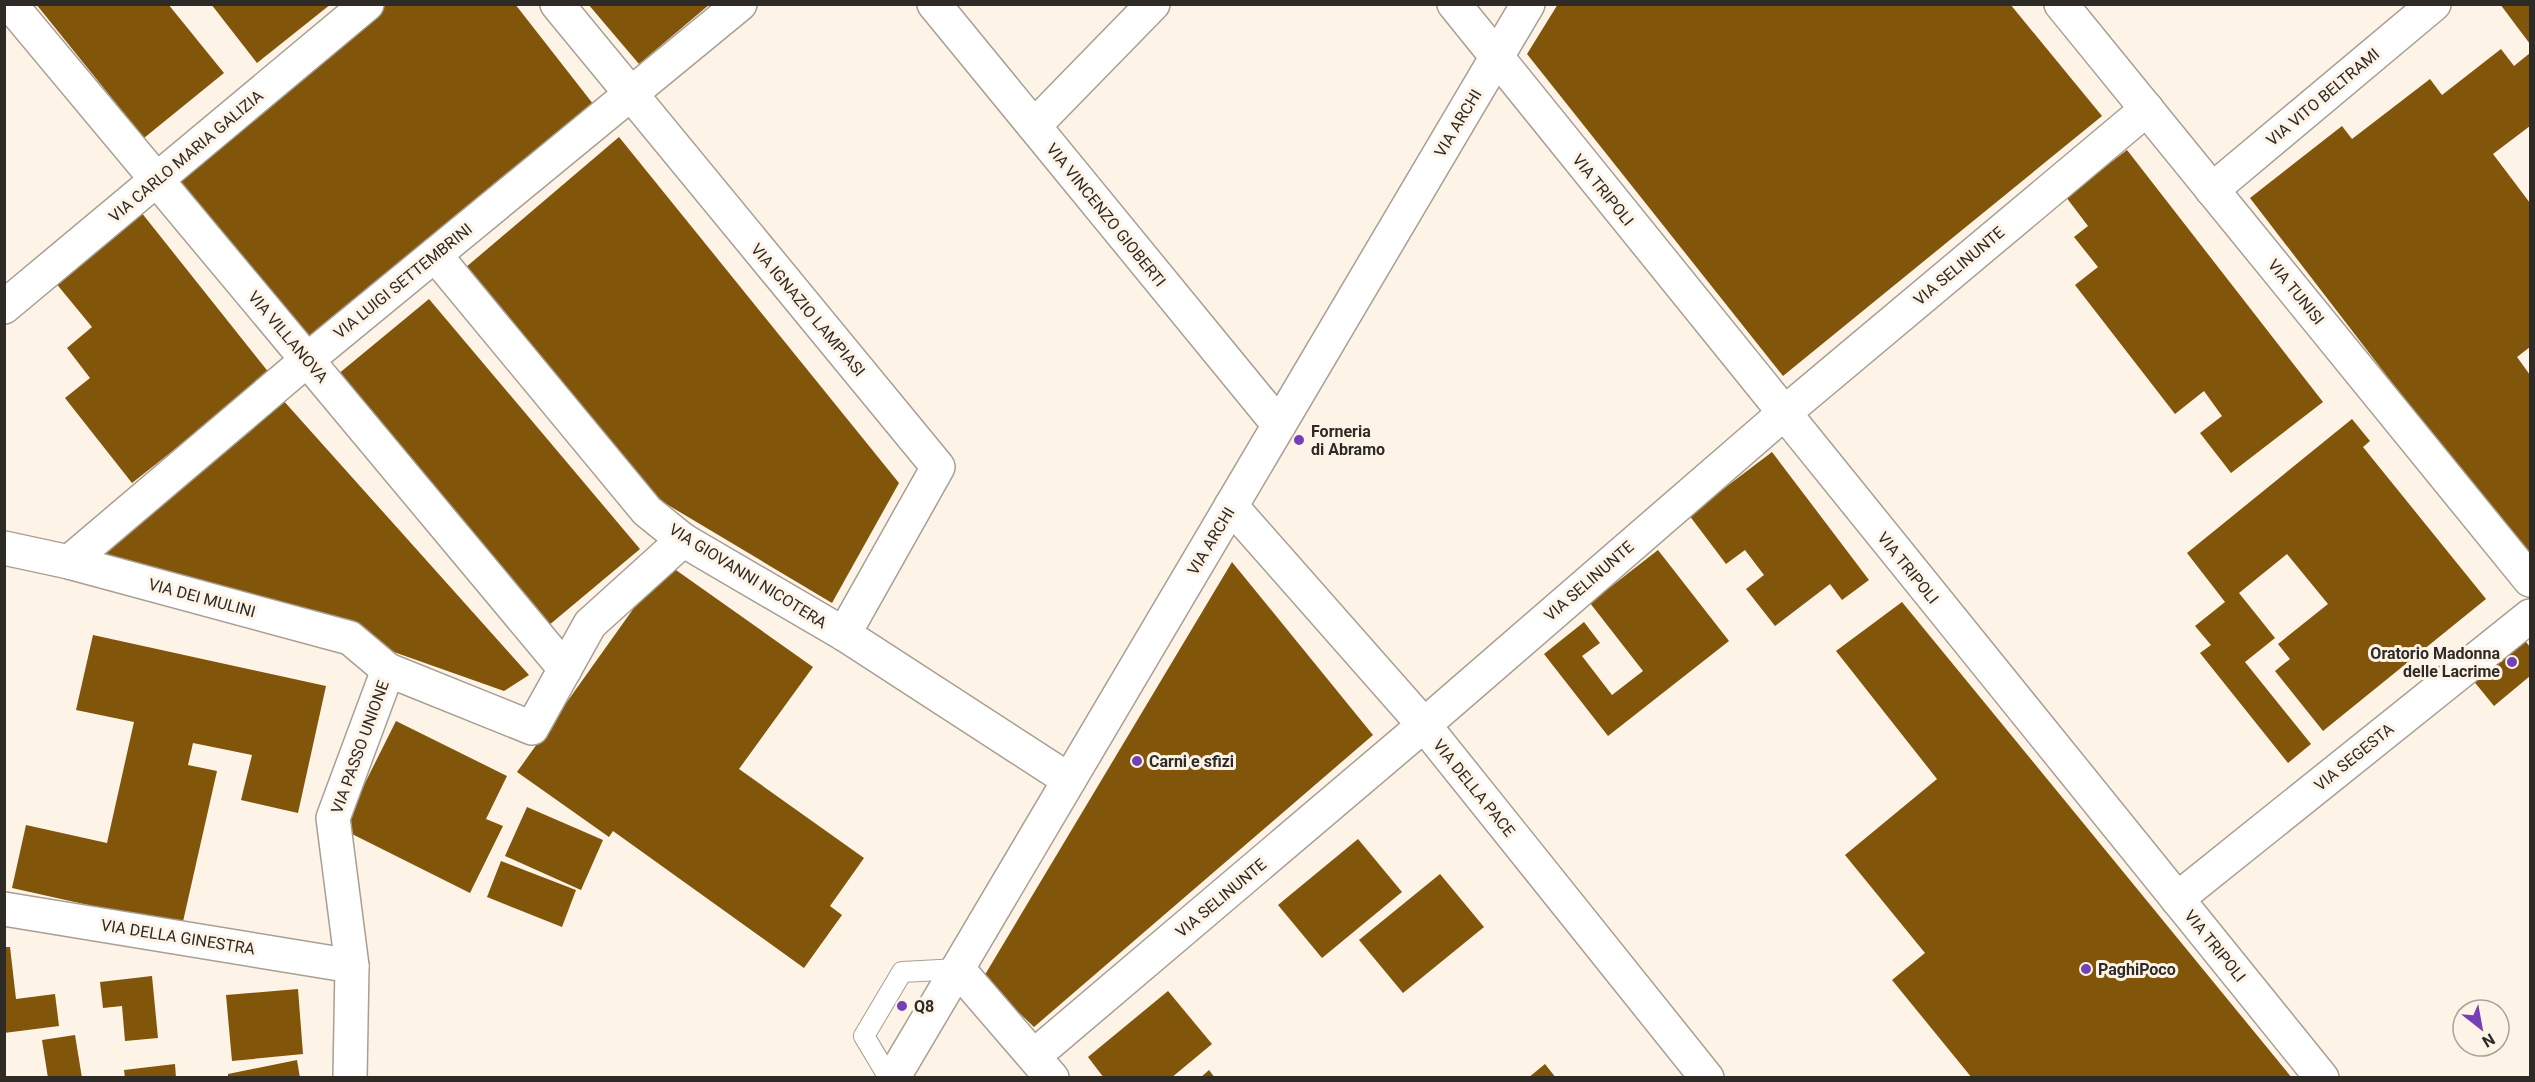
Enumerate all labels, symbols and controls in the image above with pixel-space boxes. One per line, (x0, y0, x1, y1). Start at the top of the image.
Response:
street label: VIA VITO BELTRAMI (2263, 44, 2383, 150)
street label: VIA CARLO MARIA GALIZIA (105, 86, 267, 226)
street label: VIA ARCHI (1430, 86, 1486, 160)
street label: VIA VINCENZO GIOBERTI (1042, 140, 1170, 290)
street label: VIA TRIPOLI (1568, 150, 1638, 230)
street label: VIA LUIGI SETTEMBRINI (330, 219, 476, 343)
street label: VIA SELINUNTE (1910, 223, 2008, 309)
street label: VIA IGNAZIO LAMPIASI (747, 240, 869, 380)
street label: VIA TUNISI (2264, 256, 2328, 328)
street label: VIA VILLANOVA (244, 287, 332, 387)
place label: Forneria di Abramo (1311, 422, 1385, 459)
marker: Forneria di Abramo (1292, 433, 1306, 447)
street label: VIA ARCHI (1183, 504, 1239, 578)
street label: VIA GIOVANNI NICOTERA (666, 520, 831, 633)
street label: VIA TRIPOLI (1873, 528, 1943, 608)
street label: VIA SELINUNTE (1540, 537, 1638, 625)
street label: VIA DEI MULINI (146, 575, 258, 621)
place label: Oratorio Madonna delle Lacrime (2370, 644, 2500, 681)
marker: Oratorio Madonna delle Lacrime (2505, 655, 2519, 669)
street label: VIA PASSO UNIONE (327, 678, 393, 816)
street label: VIA SEGESTA (2311, 719, 2398, 795)
street label: VIA DELLA PACE (1429, 736, 1519, 840)
place label: Carni e sfizi (1149, 752, 1234, 771)
marker: Carni e sfizi (1130, 754, 1144, 768)
street label: VIA SELINUNTE (1172, 855, 1270, 941)
street label: VIA TRIPOLI (2180, 906, 2250, 986)
street label: VIA DELLA GINESTRA (100, 915, 257, 959)
place label: PaghiPoco (2098, 960, 2176, 979)
marker: PaghiPoco (2079, 962, 2093, 976)
place label: Q8 (914, 997, 934, 1016)
north arrow (2451, 998, 2511, 1058)
marker: Q8 (895, 999, 909, 1013)
text: N (2479, 1029, 2498, 1051)

